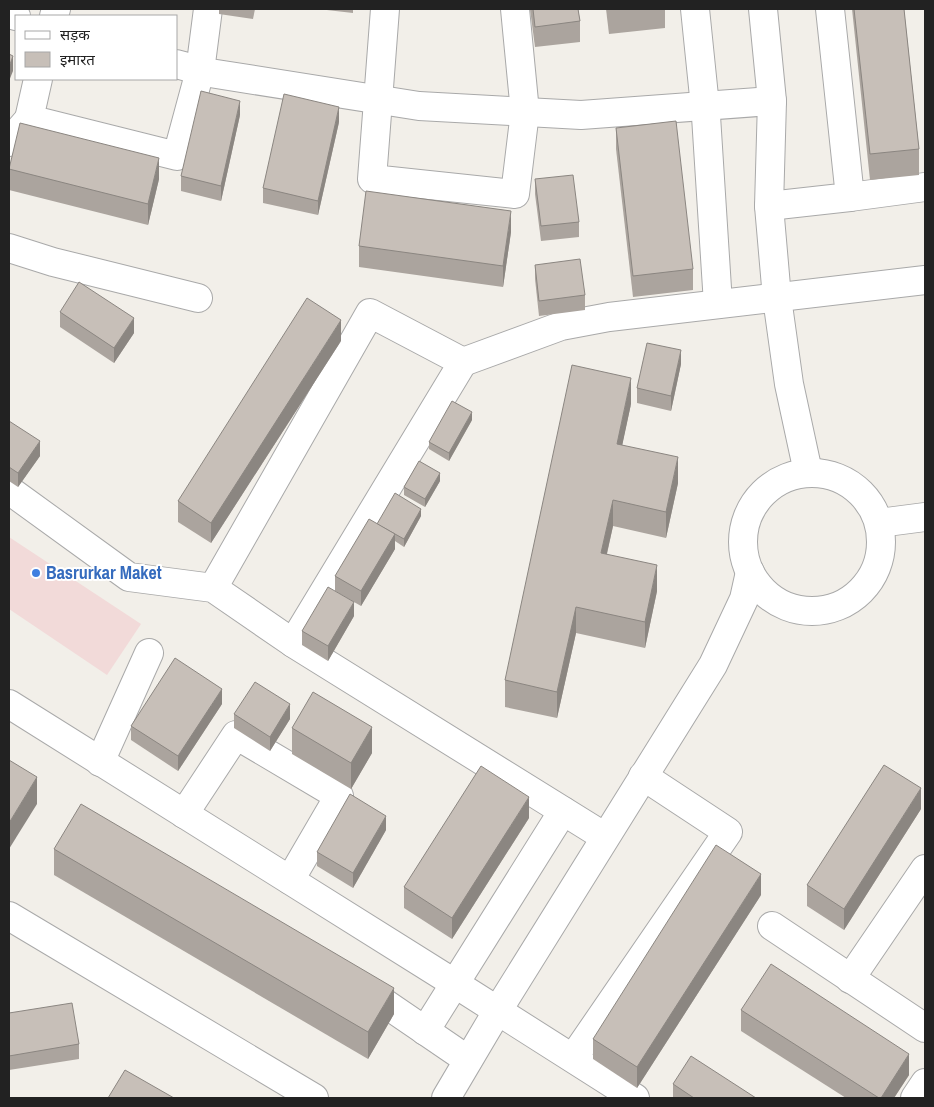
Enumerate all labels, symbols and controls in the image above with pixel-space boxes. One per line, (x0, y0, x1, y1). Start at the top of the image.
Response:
legend (15, 15, 178, 80)
text: सड़क (60, 24, 90, 45)
text: इमारत (60, 49, 95, 70)
place label: Basrurkar Maket (46, 560, 162, 585)
marker: Basrurkar Maket (30, 567, 42, 579)

